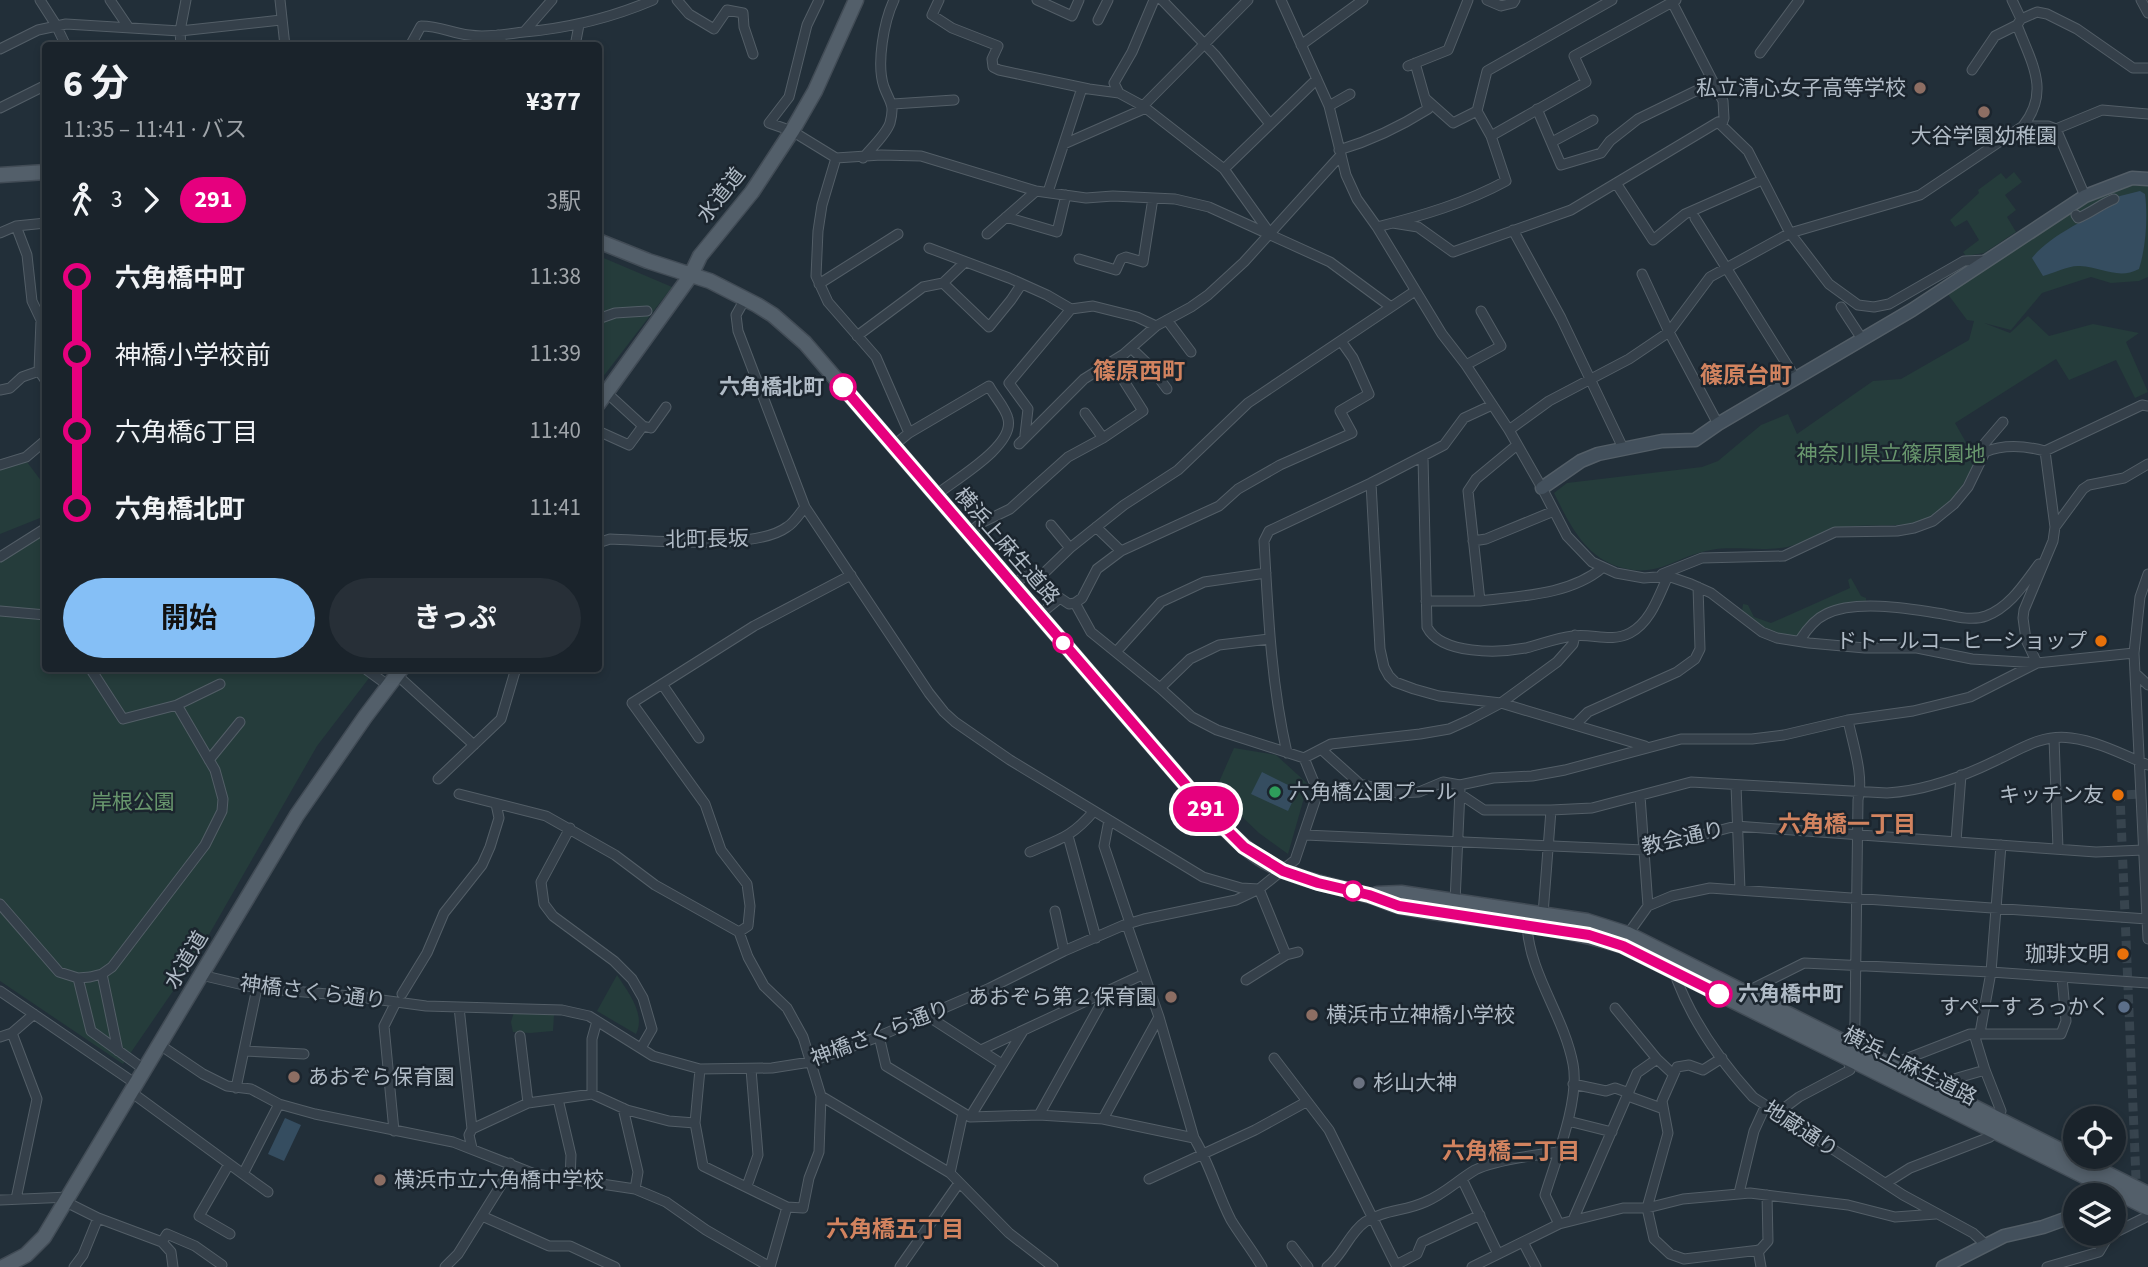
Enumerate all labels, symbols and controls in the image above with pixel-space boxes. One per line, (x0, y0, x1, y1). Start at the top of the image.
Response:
text: 6 分 (63, 57, 129, 111)
place label: 私立清心女子高等学校 (1696, 73, 1906, 103)
marker: 私立清心女子高等学校 (1912, 80, 1928, 96)
text: ¥377 (526, 83, 581, 120)
marker: 大谷学園幼稚園 (1976, 104, 1992, 120)
text: 11:35 – 11:41 · バス (63, 113, 247, 146)
place label: 大谷学園幼稚園 (1911, 121, 2058, 151)
street label: 水道道 (690, 161, 752, 229)
icon: walk (63, 181, 101, 219)
icon: forward (132, 181, 170, 219)
text: 291 (194, 182, 232, 217)
text: 3 (111, 183, 122, 216)
text: 3駅 (547, 185, 581, 218)
text: 六角橋中町 (115, 260, 245, 297)
text: 11:38 (530, 260, 581, 293)
text: 神橋小学校前 (115, 337, 271, 374)
text: 11:39 (530, 337, 581, 370)
district label: 篠原西町 (1093, 355, 1185, 388)
district label: 篠原台町 (1700, 359, 1792, 392)
place label: 六角橋北町 (719, 372, 824, 402)
marker: 六角橋北町 (830, 374, 856, 400)
text: 六角橋6丁目 (115, 414, 258, 451)
text: 11:40 (530, 414, 581, 447)
park label: 神奈川県立篠原園地 (1797, 439, 1986, 469)
street label: 横浜上麻生道路 (947, 481, 1067, 611)
text: 六角橋北町 (115, 491, 245, 528)
text: 11:41 (530, 491, 581, 524)
street label: 北町長坂 (665, 523, 749, 555)
button: 開始 (63, 578, 315, 658)
button: きっぷ (329, 578, 581, 658)
place label: ドトールコーヒーショップ (1836, 626, 2087, 656)
unlabelled marker (1053, 633, 1073, 653)
marker: ドトールコーヒーショップ (2093, 633, 2109, 649)
place label: 六角橋公園プール (1289, 777, 1457, 807)
place label: キッチン友 (1999, 780, 2104, 810)
marker: 六角橋公園プール (1267, 784, 1283, 800)
line badge: 291 (1166, 786, 1246, 832)
park label: 岸根公園 (91, 787, 175, 817)
marker: キッチン友 (2110, 787, 2126, 803)
text: 291 (1187, 791, 1225, 826)
district label: 六角橋一丁目 (1778, 808, 1916, 841)
street label: 教会通り (1639, 814, 1727, 862)
unlabelled marker (1343, 881, 1363, 901)
street label: 水道道 (157, 925, 215, 995)
place label: 珈琲文明 (2025, 939, 2109, 969)
marker: 珈琲文明 (2115, 946, 2131, 962)
street label: 神橋さくら通り (238, 968, 388, 1016)
place label: 六角橋中町 (1738, 979, 1843, 1009)
marker: 六角橋中町 (1706, 981, 1732, 1007)
place label: あおぞら第２保育園 (968, 982, 1157, 1012)
marker: あおぞら第２保育園 (1163, 989, 1179, 1005)
place label: すぺーす ろっかく (1939, 992, 2110, 1022)
street label: 神橋さくら通り (806, 993, 954, 1073)
marker: すぺーす ろっかく (2116, 999, 2132, 1015)
place label: 横浜市立神橋小学校 (1326, 1000, 1515, 1030)
marker: 横浜市立神橋小学校 (1304, 1007, 1320, 1023)
street label: 横浜上麻生道路 (1838, 1019, 1982, 1113)
place label: あおぞら保育園 (308, 1062, 455, 1092)
place label: 杉山大神 (1373, 1068, 1457, 1098)
marker: あおぞら保育園 (286, 1069, 302, 1085)
marker: 杉山大神 (1351, 1075, 1367, 1091)
street label: 地蔵通り (1758, 1094, 1844, 1164)
map controls (2063, 1106, 2126, 1246)
button: locate (2063, 1106, 2126, 1169)
district label: 六角橋二丁目 (1442, 1135, 1580, 1168)
place label: 横浜市立六角橋中学校 (394, 1165, 604, 1195)
marker: 横浜市立六角橋中学校 (372, 1172, 388, 1188)
button: layers (2063, 1183, 2126, 1246)
district label: 六角橋五丁目 (826, 1213, 964, 1246)

